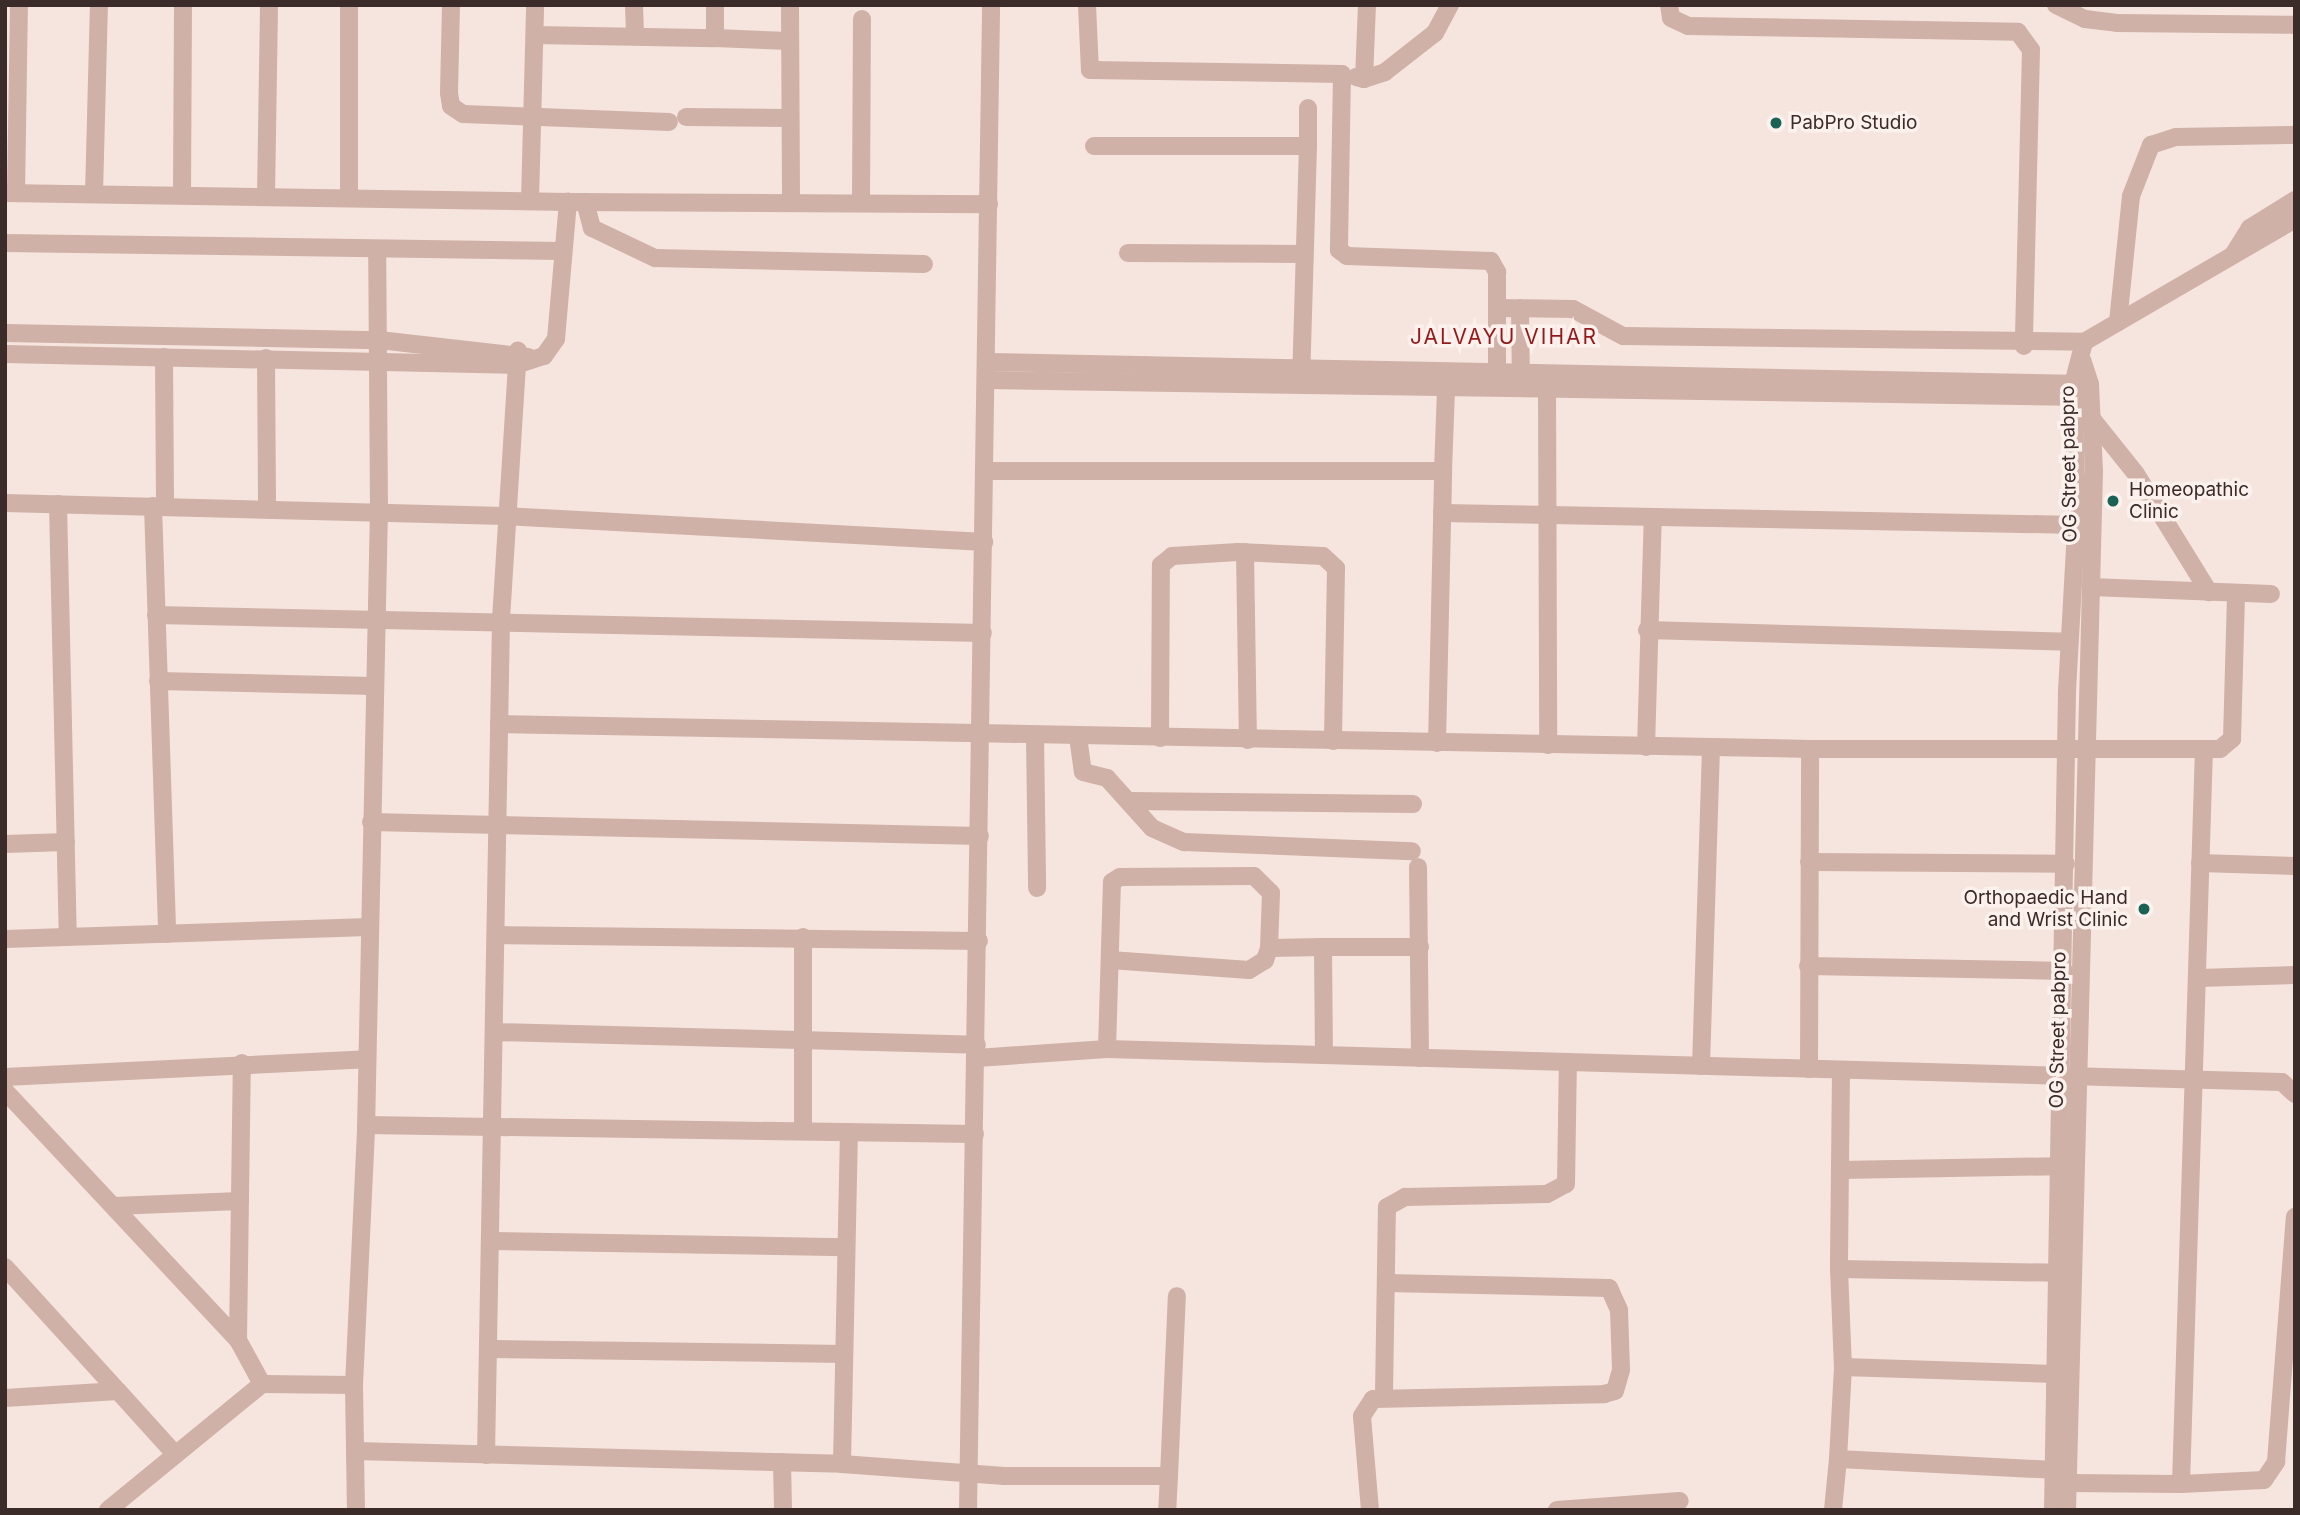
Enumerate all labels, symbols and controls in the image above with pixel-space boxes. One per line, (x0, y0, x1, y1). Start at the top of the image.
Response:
place label: PabPro Studio (1790, 112, 1917, 134)
marker: PabPro Studio (1768, 115, 1784, 131)
district label: JALVAYU VIHAR (1412, 324, 1596, 350)
street label: OG Street pabpro (2056, 385, 2082, 543)
place label: Homeopathic Clinic (2129, 479, 2249, 523)
marker: Homeopathic Clinic (2103, 491, 2123, 511)
place label: Orthopaedic Hand and Wrist Clinic (1964, 887, 2128, 931)
marker: Orthopaedic Hand and Wrist Clinic (2134, 899, 2154, 919)
street label: OG Street pabpro (2045, 951, 2071, 1109)

